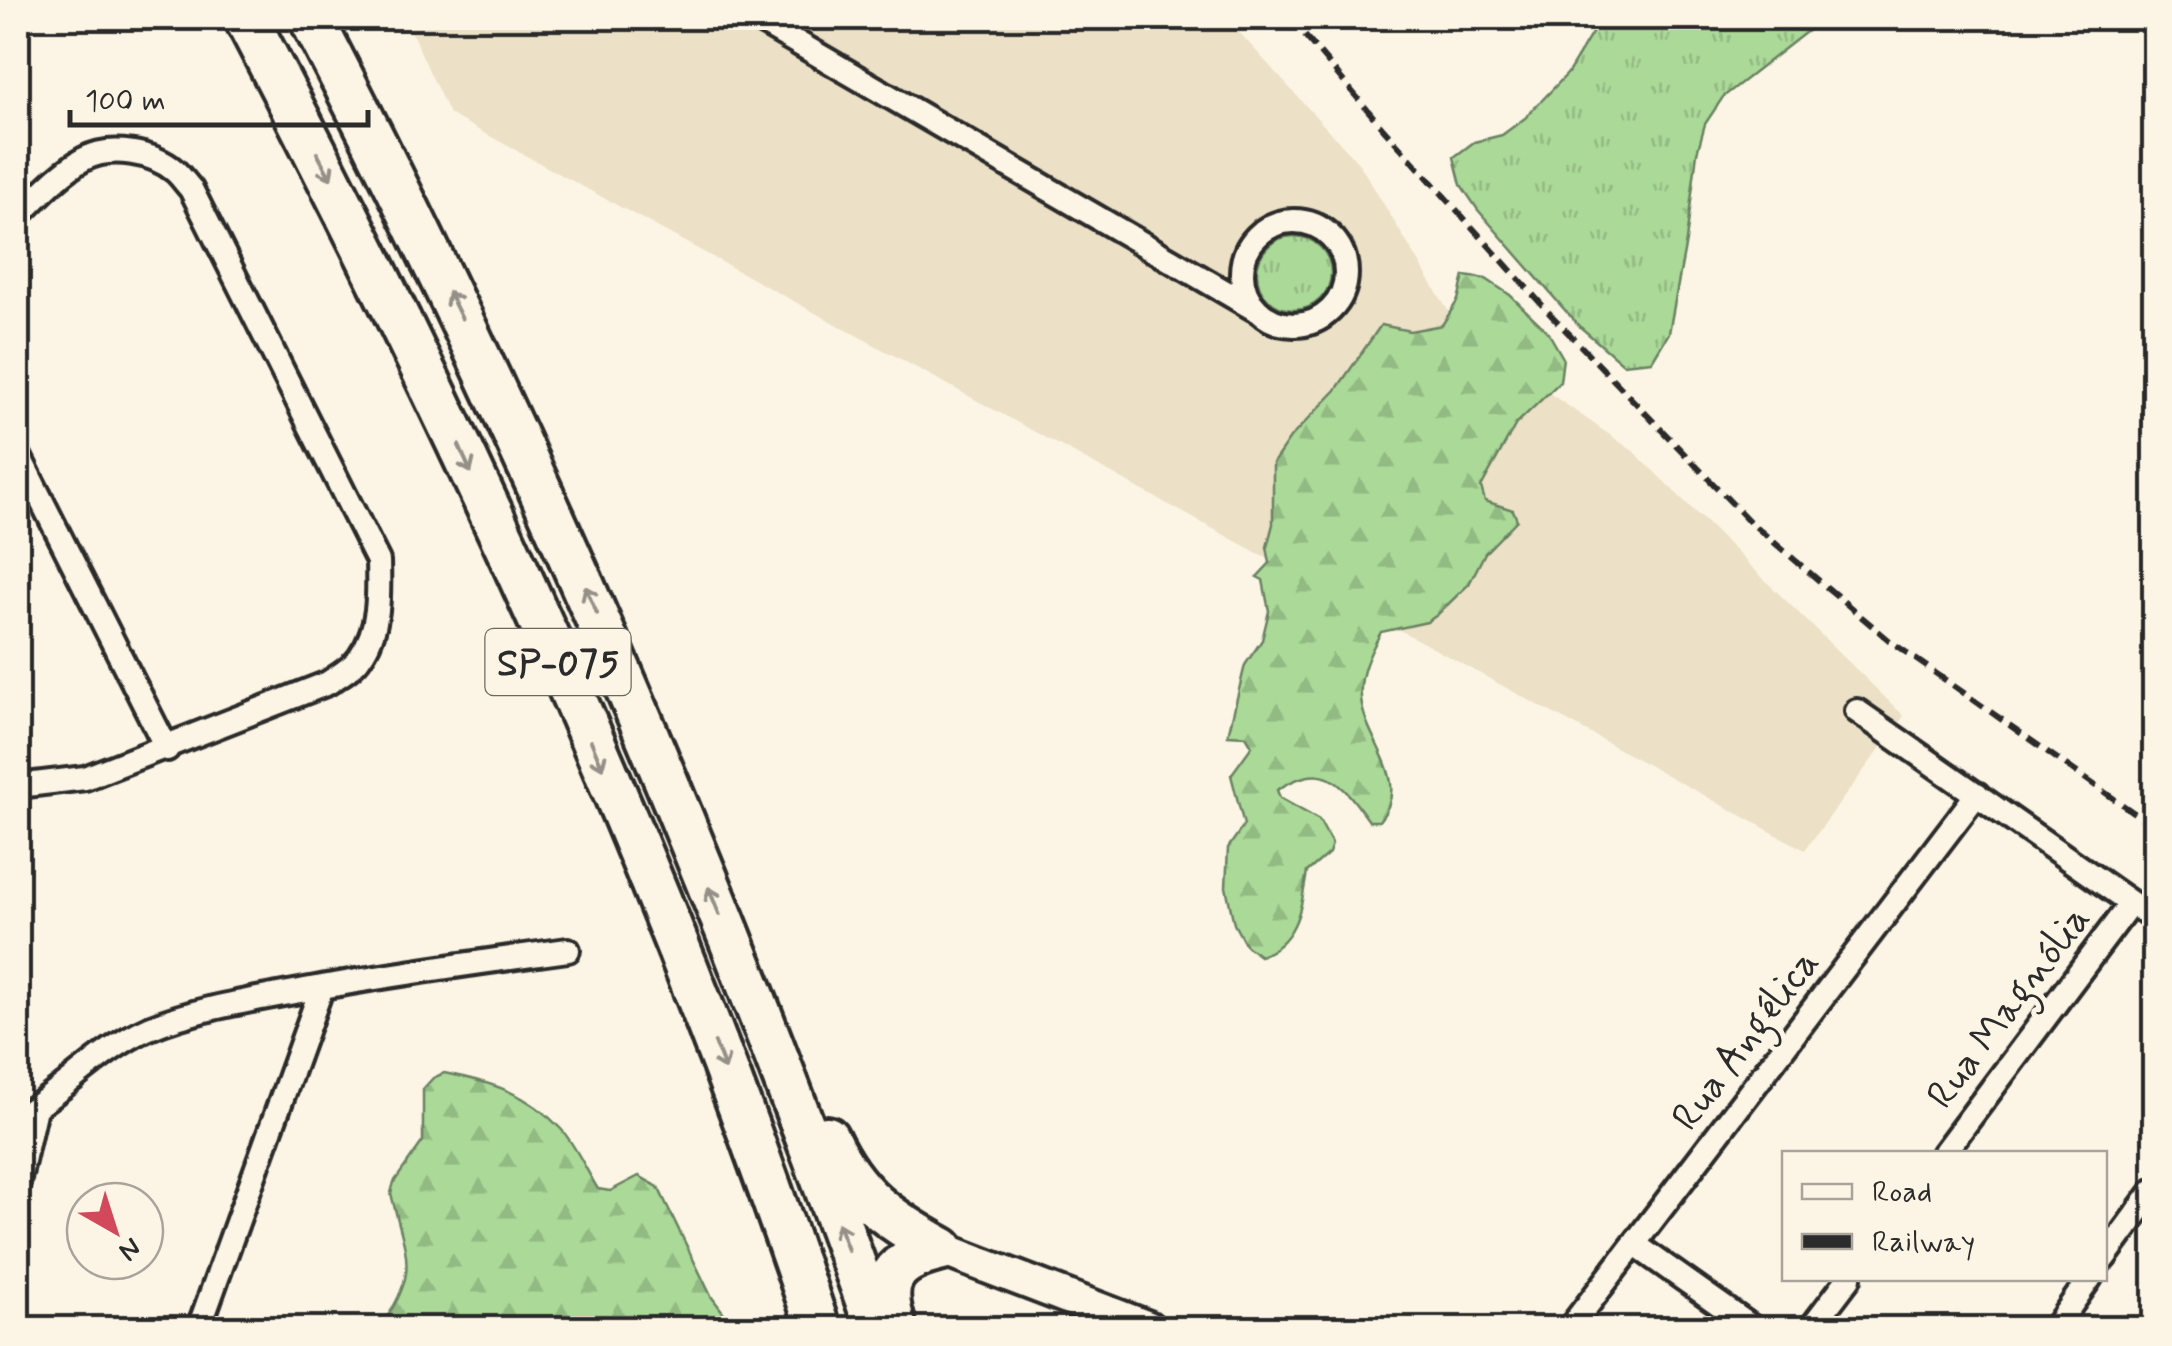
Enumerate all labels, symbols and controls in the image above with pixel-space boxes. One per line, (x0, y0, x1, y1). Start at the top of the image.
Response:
scale bar (70, 65, 368, 127)
text: 100 m (85, 82, 166, 121)
one-way arrow (315, 151, 334, 180)
one-way arrow (444, 291, 463, 321)
one-way arrow (457, 443, 475, 474)
one-way arrow (581, 585, 599, 616)
road number: SP-075 (486, 629, 630, 695)
one-way arrow (590, 739, 608, 770)
one-way arrow (704, 886, 722, 917)
street label: Rua Magnólia (1916, 896, 2106, 1122)
street label: Rua Angélica (1661, 939, 1835, 1145)
one-way arrow (712, 1041, 730, 1071)
legend (1782, 1151, 2107, 1281)
text: Road (1872, 1173, 1932, 1212)
north arrow (65, 1181, 165, 1281)
one-way arrow (833, 1222, 851, 1253)
text: Railway (1872, 1223, 1975, 1262)
text: N (110, 1228, 148, 1269)

